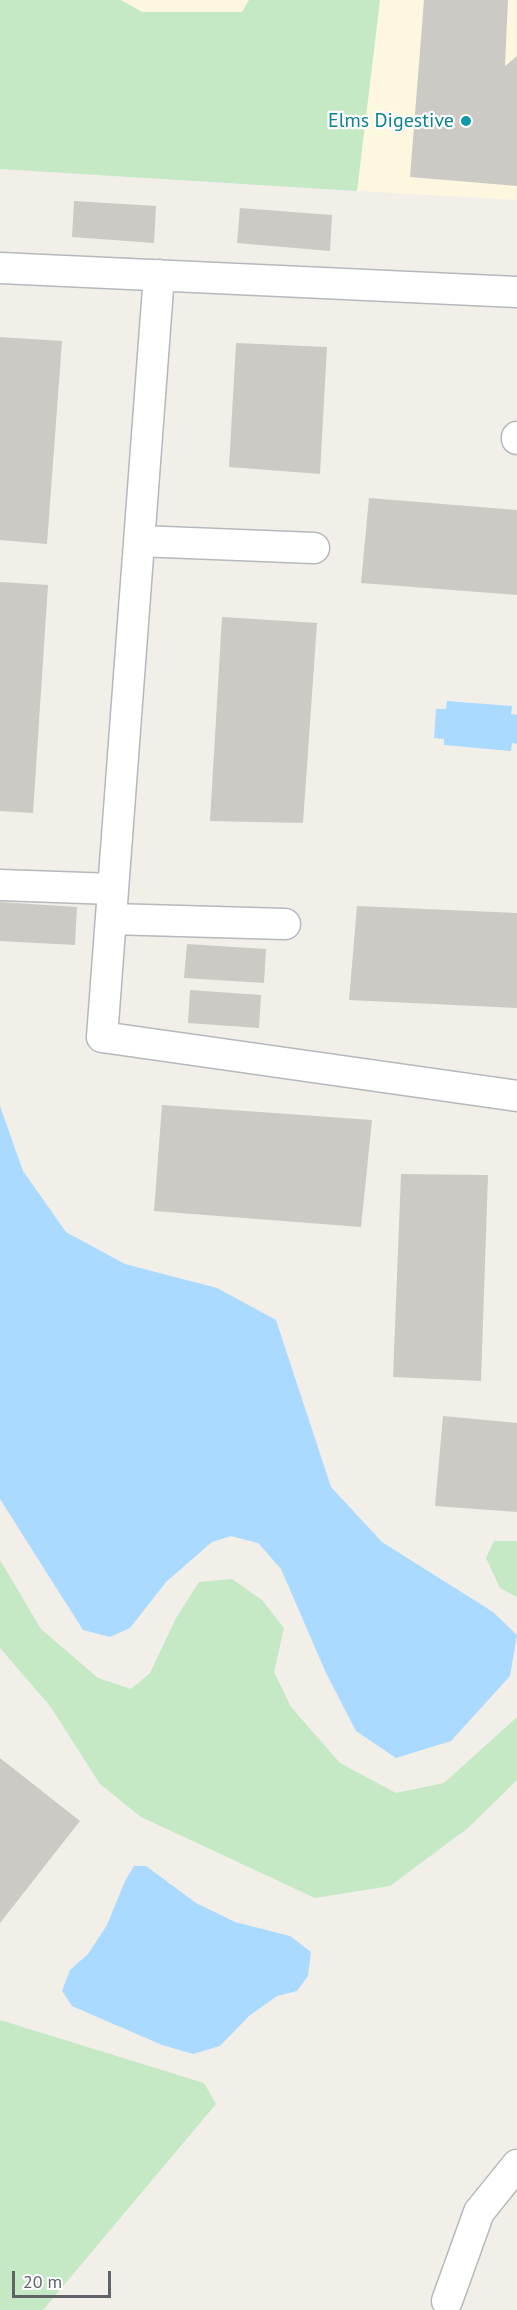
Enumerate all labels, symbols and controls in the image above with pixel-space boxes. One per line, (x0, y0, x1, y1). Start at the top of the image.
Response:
place label: Elms Digestive (328, 109, 454, 133)
marker: Elms Digestive (459, 114, 473, 128)
scale bar (15, 2259, 114, 2297)
text: 20 m (23, 2270, 62, 2293)

